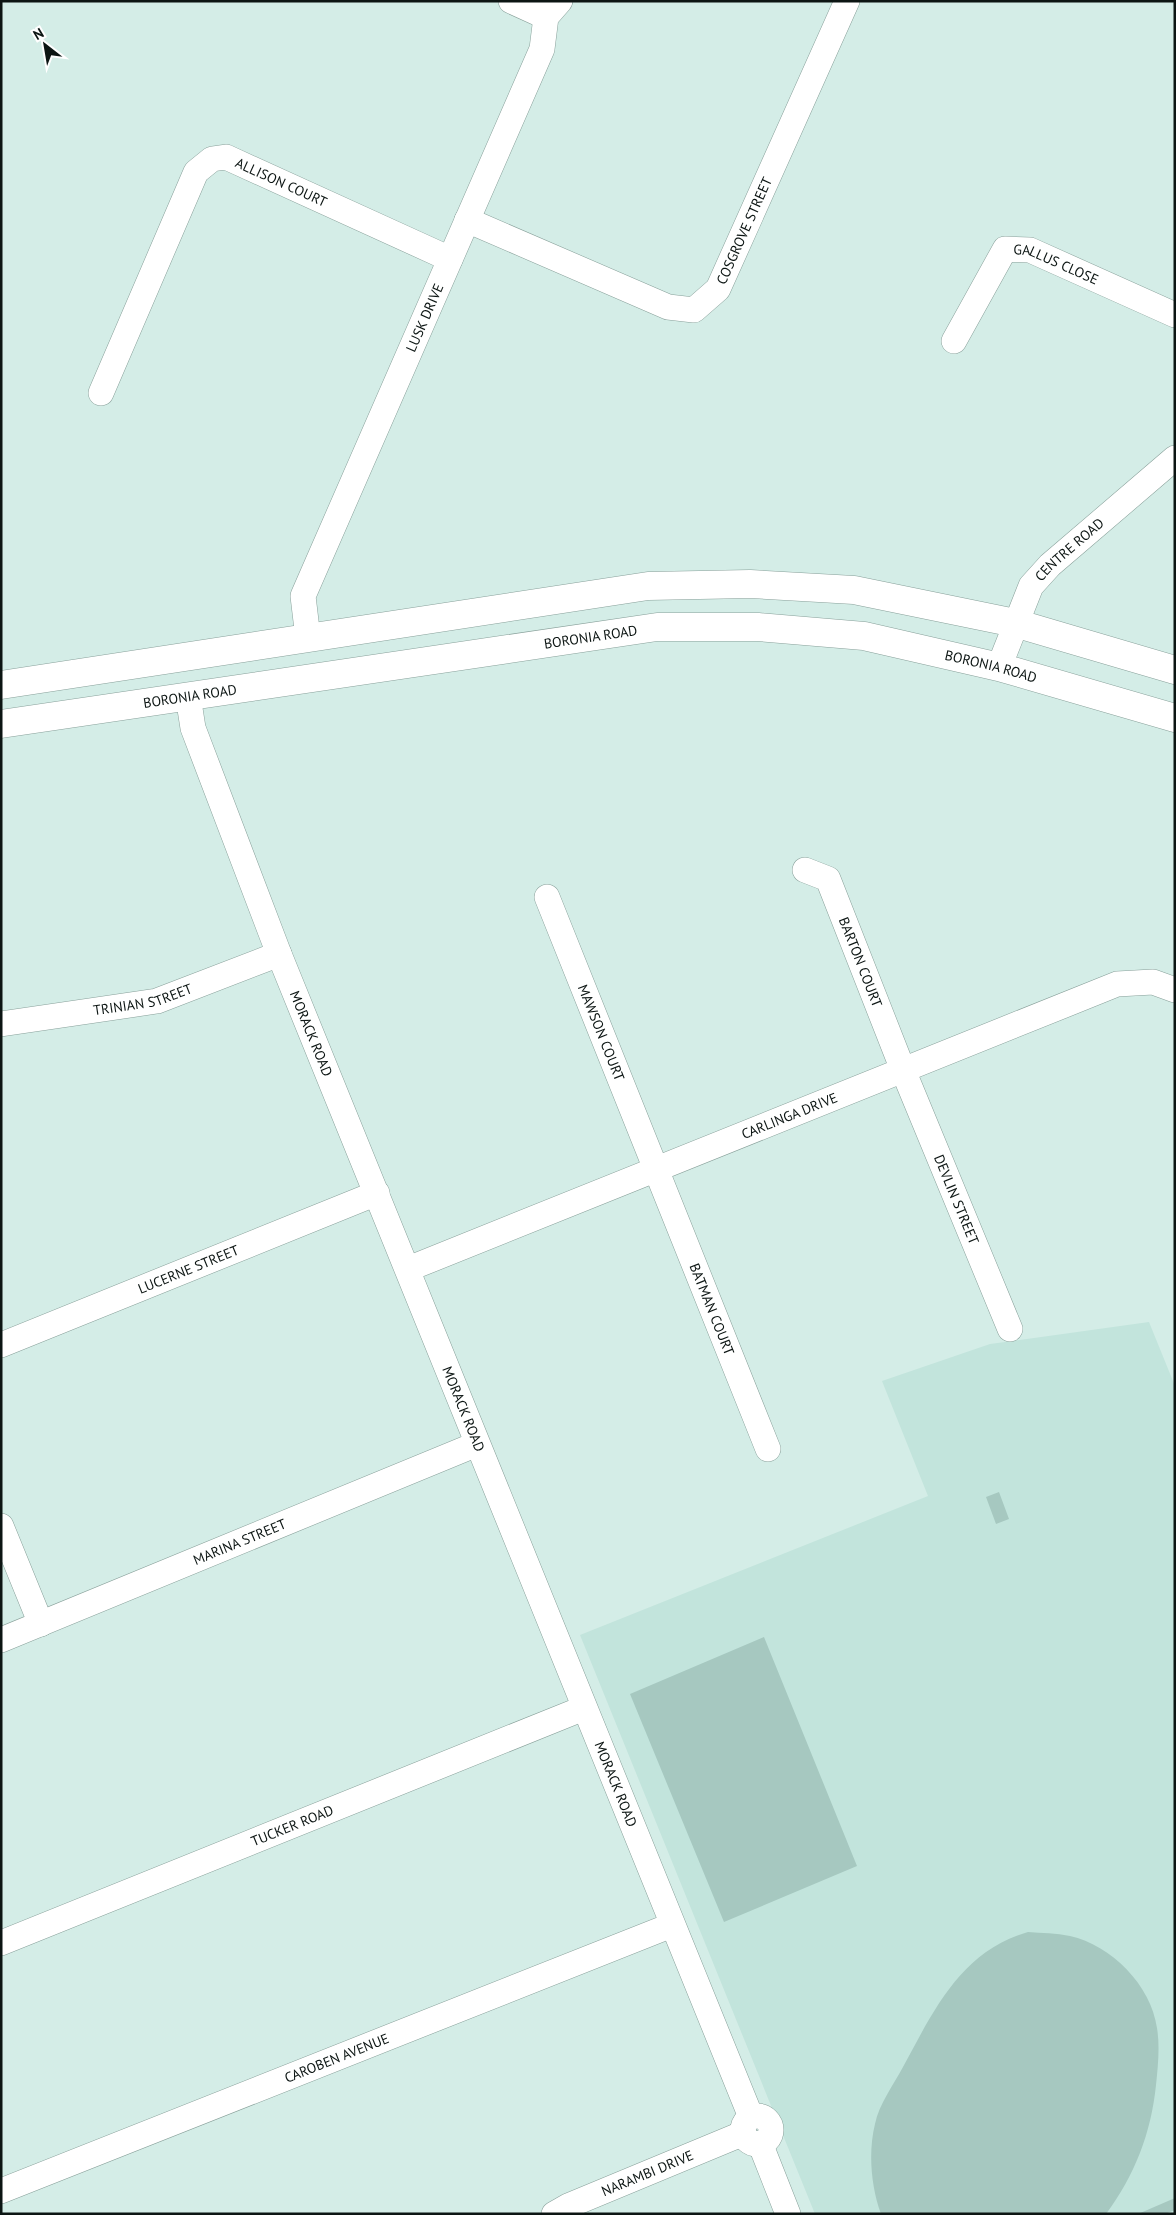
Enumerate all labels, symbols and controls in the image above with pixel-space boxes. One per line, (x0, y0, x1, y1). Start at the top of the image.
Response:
north arrow (20, 20, 70, 70)
text: N (30, 24, 47, 44)
street label: ALLISON COURT (233, 154, 330, 211)
street label: COSGROVE STREET (712, 174, 776, 287)
street label: GALLUS CLOSE (1013, 240, 1101, 288)
street label: LUSK DRIVE (402, 281, 447, 355)
street label: CENTRE ROAD (1031, 514, 1107, 585)
street label: BORONIA ROAD (543, 621, 639, 653)
street label: BORONIA ROAD (943, 646, 1039, 687)
street label: BORONIA ROAD (142, 680, 238, 712)
street label: BARTON COURT (835, 914, 887, 1010)
street label: TRINIAN STREET (92, 979, 195, 1019)
street label: MAWSON COURT (574, 982, 629, 1084)
street label: MORACK ROAD (286, 988, 337, 1079)
street label: CARLINGA DRIVE (739, 1088, 840, 1143)
street label: DEVLIN STREET (930, 1152, 983, 1247)
street label: LUCERNE STREET (135, 1241, 242, 1298)
street label: BATMAN COURT (686, 1261, 739, 1358)
street label: MORACK ROAD (438, 1363, 489, 1454)
street label: MARINA STREET (190, 1515, 289, 1569)
street label: MORACK ROAD (590, 1739, 641, 1829)
street label: TUCKER ROAD (248, 1801, 336, 1850)
street label: CAROBEN AVENUE (282, 2029, 391, 2087)
street label: NARAMBI DRIVE (599, 2146, 696, 2200)

